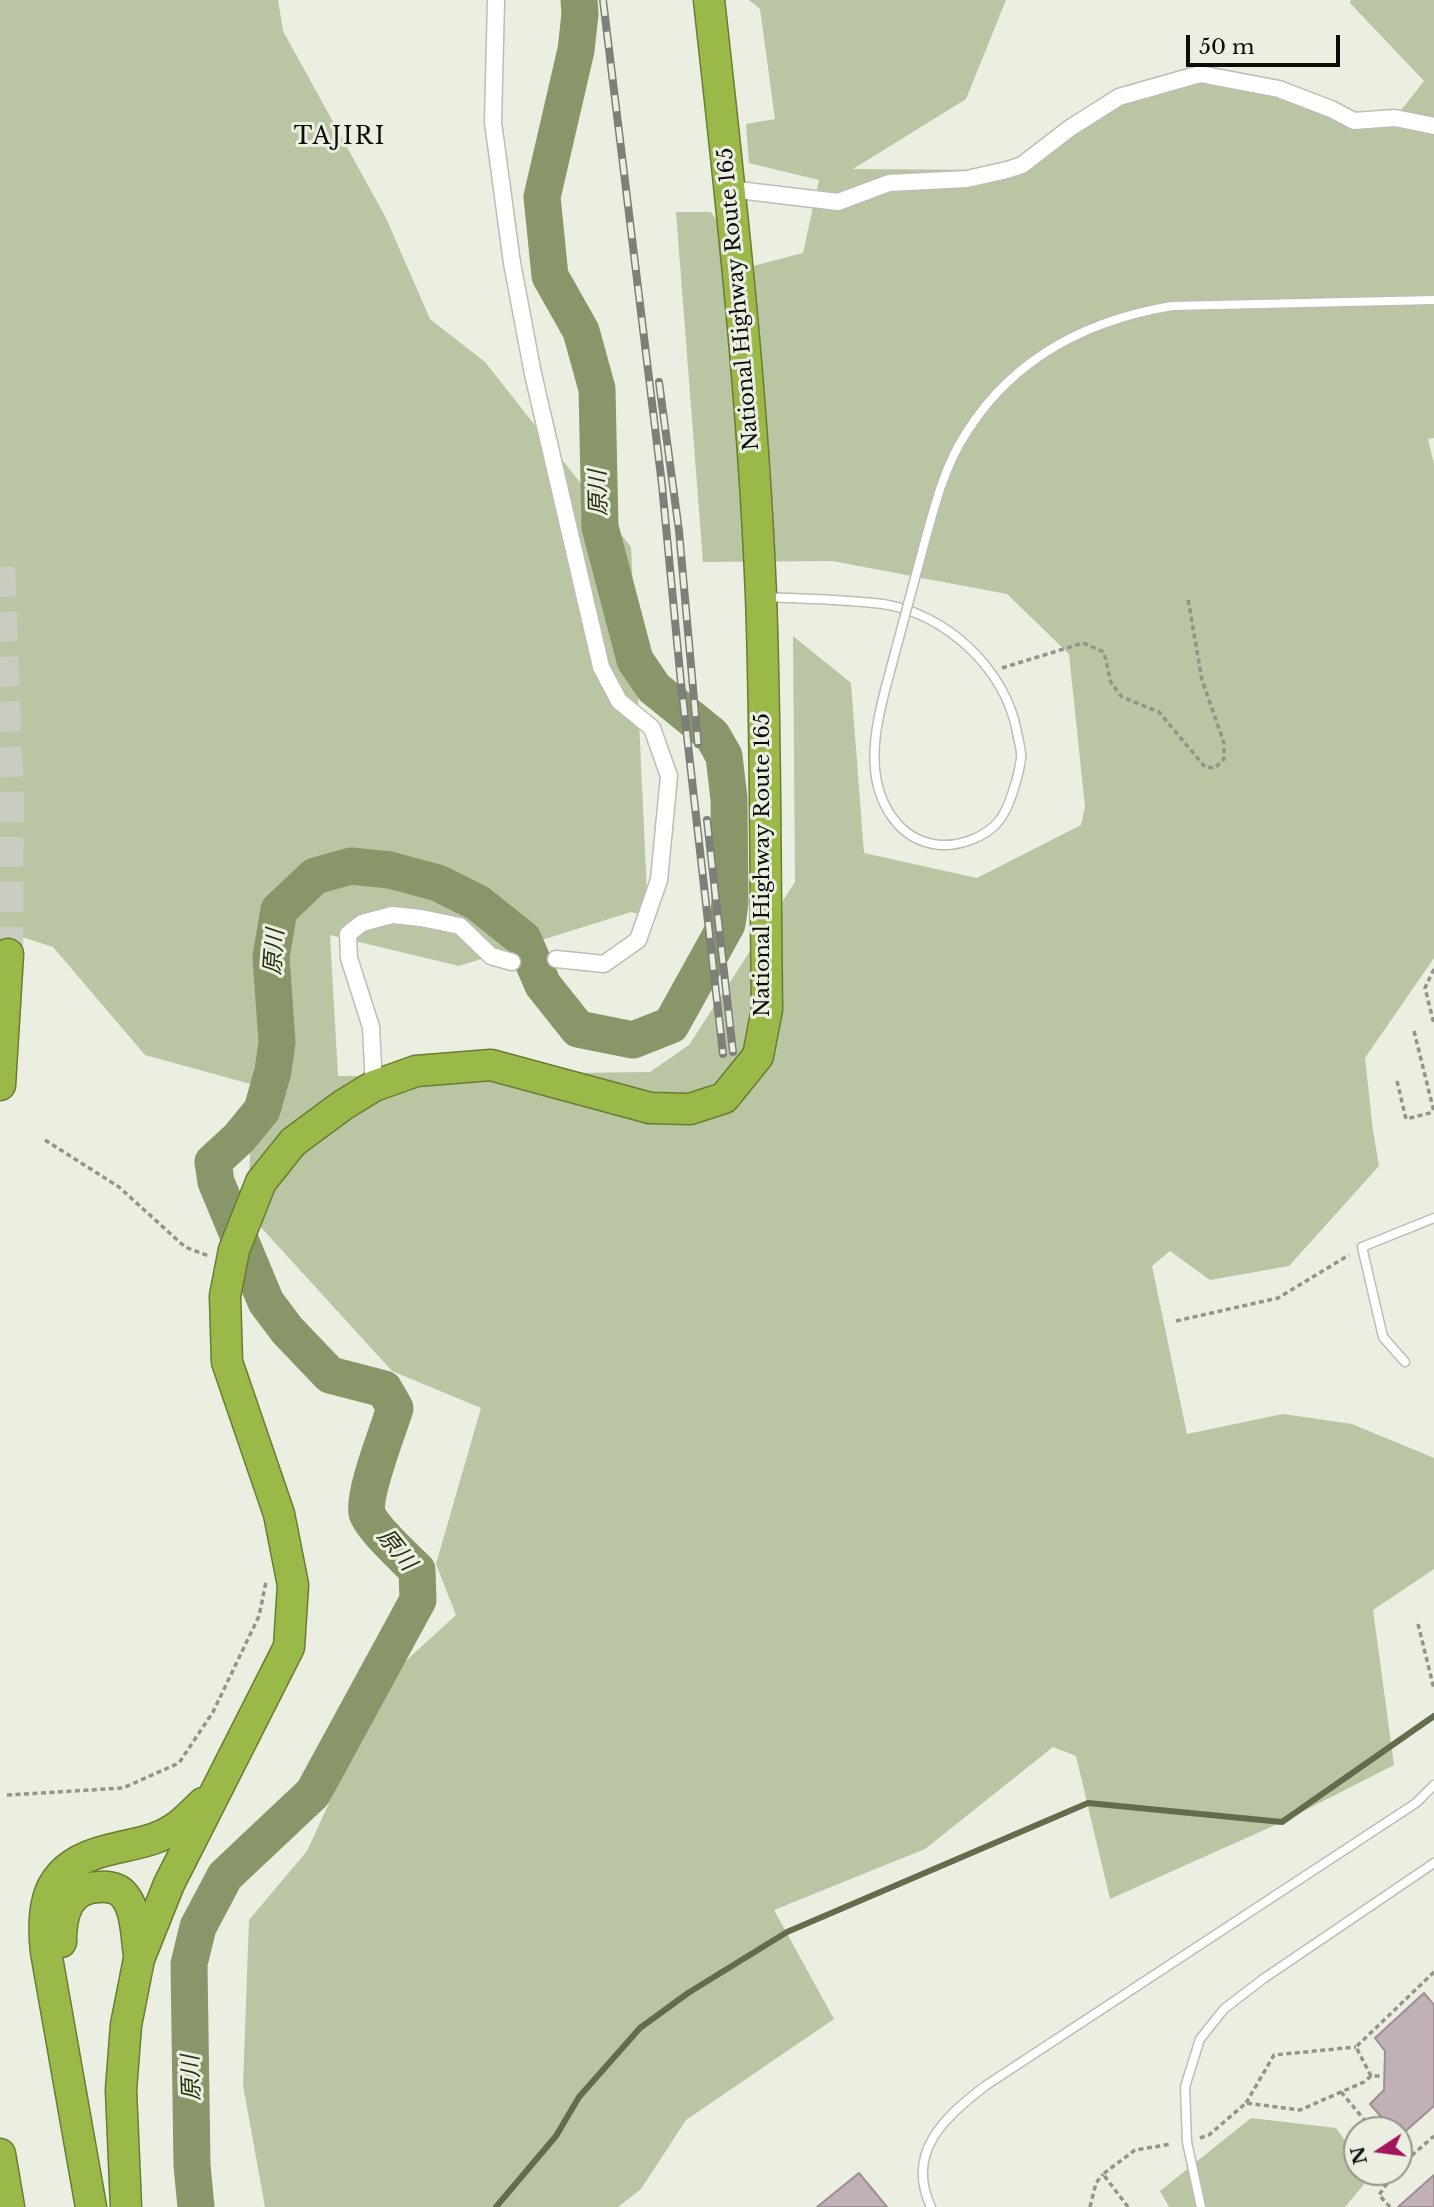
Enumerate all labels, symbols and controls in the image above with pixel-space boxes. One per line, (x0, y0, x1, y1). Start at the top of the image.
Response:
scale bar (1189, 21, 1343, 65)
text: 50 m (1199, 34, 1254, 60)
district label: TAJIRI (294, 124, 386, 152)
street label: National Highway Route 165 (713, 146, 765, 452)
water label: 原川 (585, 470, 613, 516)
street label: National Highway Route 165 (750, 713, 776, 1017)
water label: 原川 (260, 928, 290, 976)
water label: 原川 (371, 1523, 421, 1577)
water label: 原川 (177, 2055, 207, 2101)
north arrow (1343, 2116, 1413, 2186)
text: N (1346, 2144, 1372, 2167)

